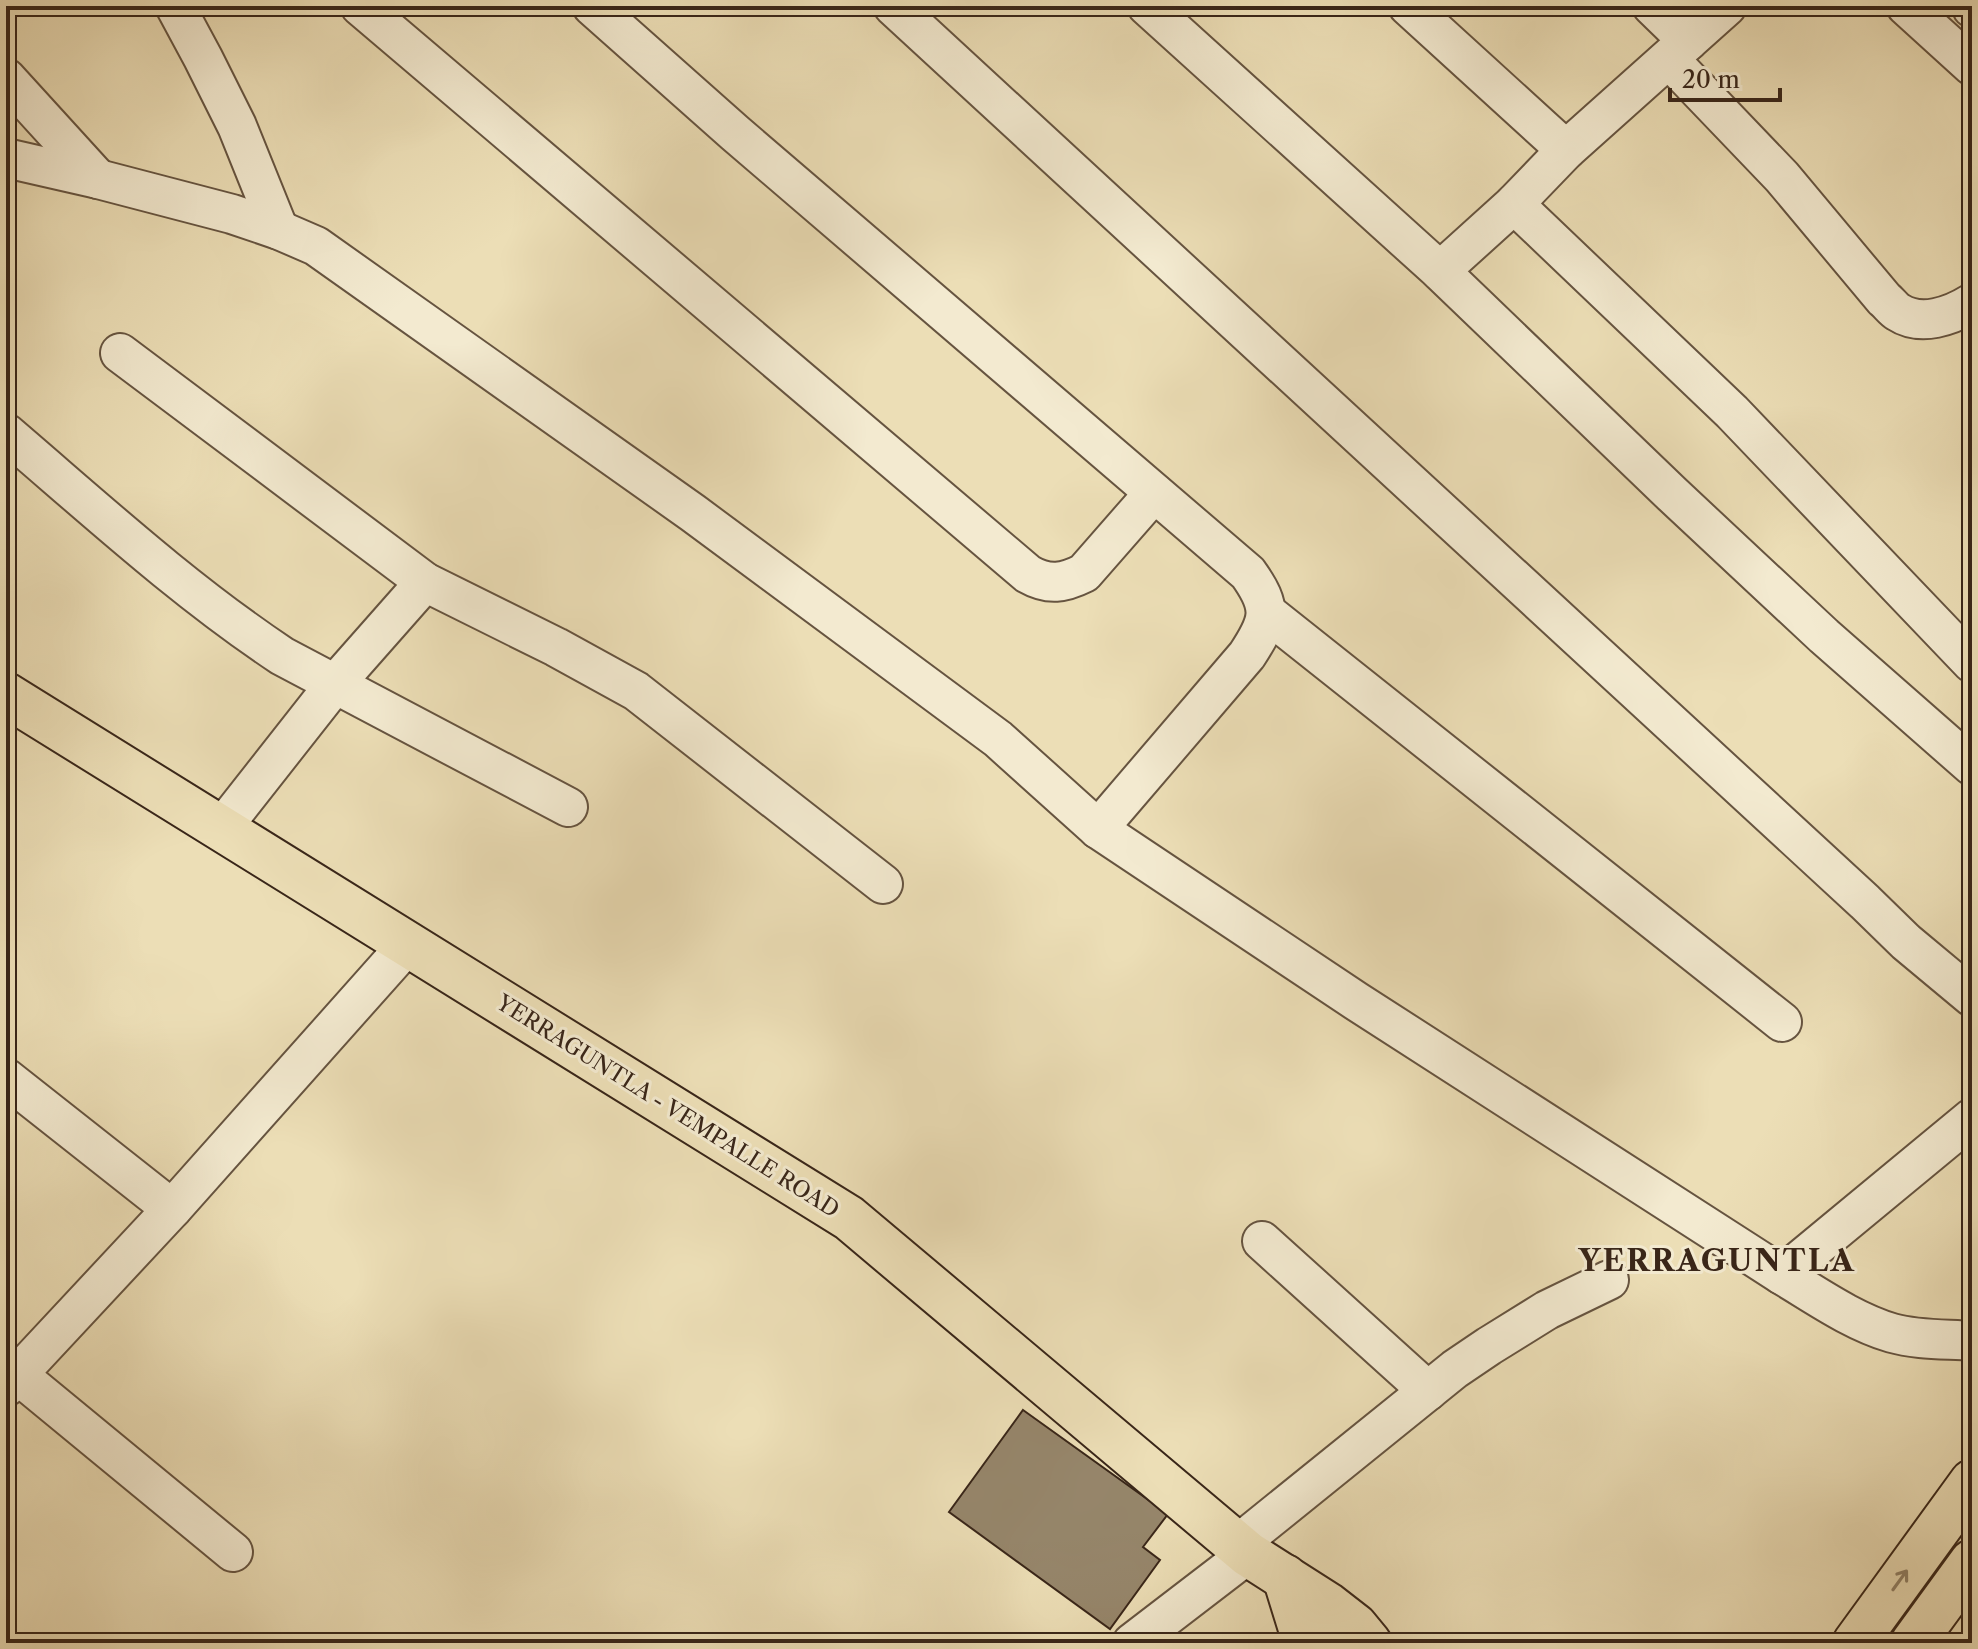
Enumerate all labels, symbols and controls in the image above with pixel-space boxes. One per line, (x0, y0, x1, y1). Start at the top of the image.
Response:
scale bar (1670, 52, 1780, 102)
text: 20 m (1682, 65, 1740, 94)
street label: YERRAGUNTLA - VEMPALLE ROAD (491, 988, 844, 1223)
district label: YERRAGUNTLA (1577, 1242, 1856, 1279)
one-way arrow (1892, 1569, 1908, 1591)

